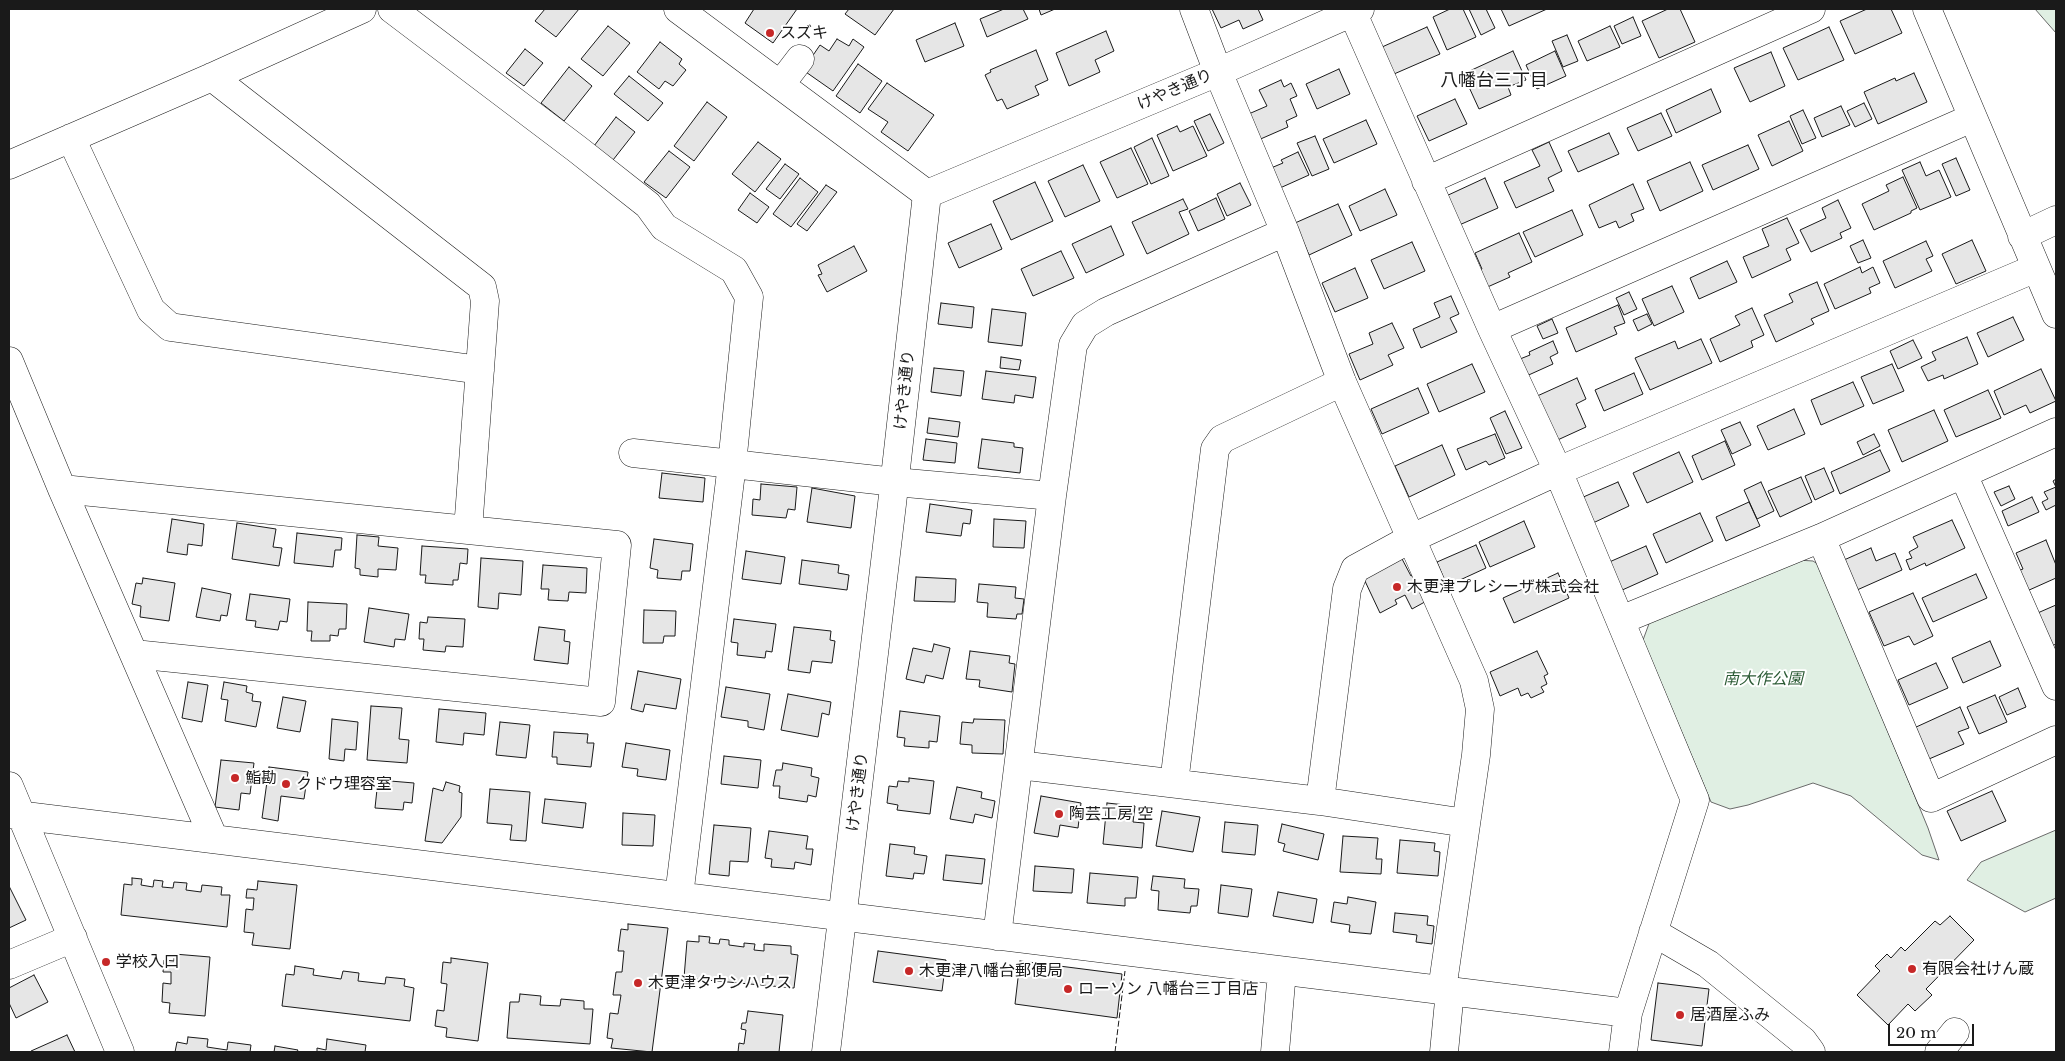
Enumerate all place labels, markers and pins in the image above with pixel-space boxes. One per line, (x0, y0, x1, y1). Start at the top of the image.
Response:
place label: スズキ (780, 23, 828, 43)
marker: スズキ (764, 27, 776, 39)
place label: 木更津プレシーザ株式会社 (1407, 577, 1599, 597)
marker: 木更津プレシーザ株式会社 (1391, 581, 1403, 593)
place label: 鮨勘 (245, 768, 277, 788)
marker: 鮨勘 (229, 772, 241, 784)
place label: クドウ理容室 (296, 774, 392, 794)
marker: クドウ理容室 (280, 778, 292, 790)
place label: 陶芸工房 空 (1069, 804, 1154, 824)
marker: 陶芸工房 空 (1053, 808, 1065, 820)
place label: 学校入口 (116, 952, 180, 972)
marker: 学校入口 (100, 956, 112, 968)
place label: 有限会社けん蔵 (1922, 959, 2034, 979)
place label: 木更津八幡台郵便局 (919, 961, 1063, 981)
marker: 有限会社けん蔵 (1906, 963, 1918, 975)
marker: 木更津八幡台郵便局 (903, 965, 915, 977)
place label: 木更津タウンハウス (648, 973, 792, 993)
marker: 木更津タウンハウス (632, 977, 644, 989)
place label: ローソン 八幡台三丁目店 (1078, 979, 1259, 999)
marker: ローソン 八幡台三丁目店 (1062, 983, 1074, 995)
place label: 居酒屋ふみ (1690, 1005, 1770, 1025)
marker: 居酒屋ふみ (1674, 1009, 1686, 1021)

